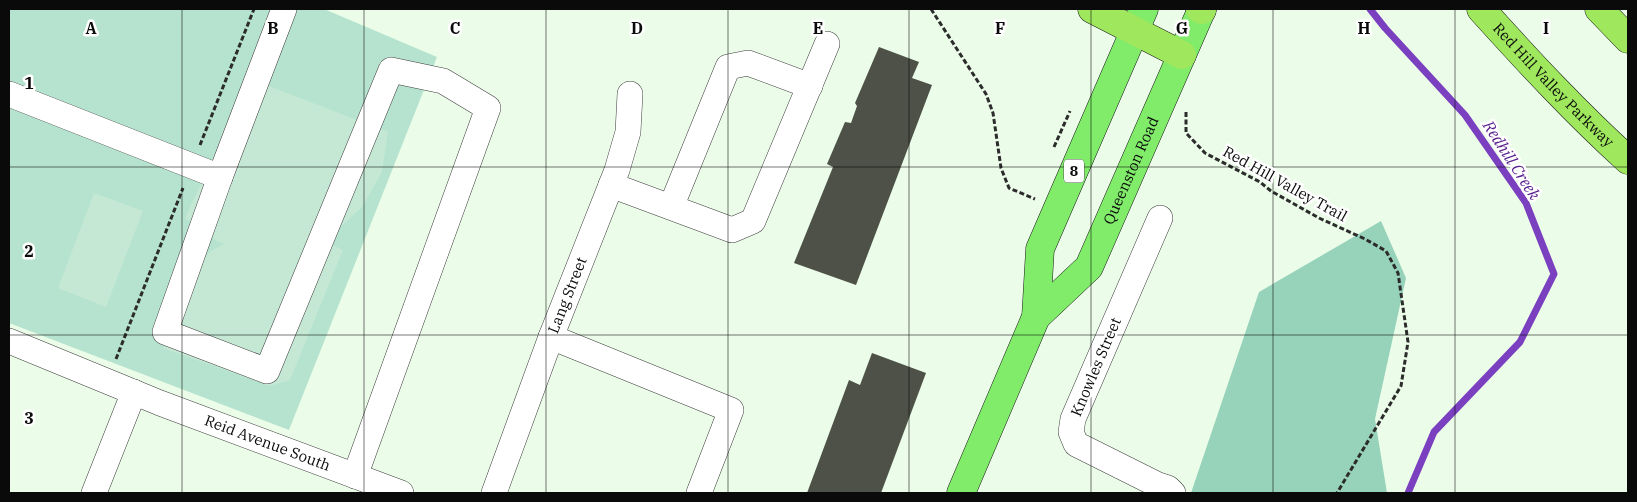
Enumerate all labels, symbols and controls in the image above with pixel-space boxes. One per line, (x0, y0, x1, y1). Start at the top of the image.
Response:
text: A (85, 18, 97, 38)
text: B (267, 18, 279, 38)
text: C (450, 18, 460, 38)
text: D (631, 18, 643, 38)
text: E (813, 18, 823, 38)
text: F (995, 18, 1005, 38)
text: G (1176, 18, 1188, 38)
text: H (1358, 18, 1371, 38)
text: I (1543, 18, 1549, 38)
street label: Red Hill Valley Parkway (1489, 19, 1618, 151)
text: 1 (24, 73, 34, 93)
street label: Queenston Road (1099, 114, 1163, 227)
water label: Redhill Creek (1478, 116, 1545, 204)
street label: Red Hill Valley Trail (1220, 142, 1351, 226)
road number: 8 (1064, 160, 1084, 182)
text: 2 (24, 241, 34, 261)
street label: Lang Street (543, 254, 591, 336)
street label: Knowles Street (1066, 315, 1125, 419)
text: 3 (24, 408, 34, 428)
street label: Reid Avenue South (202, 411, 333, 475)

